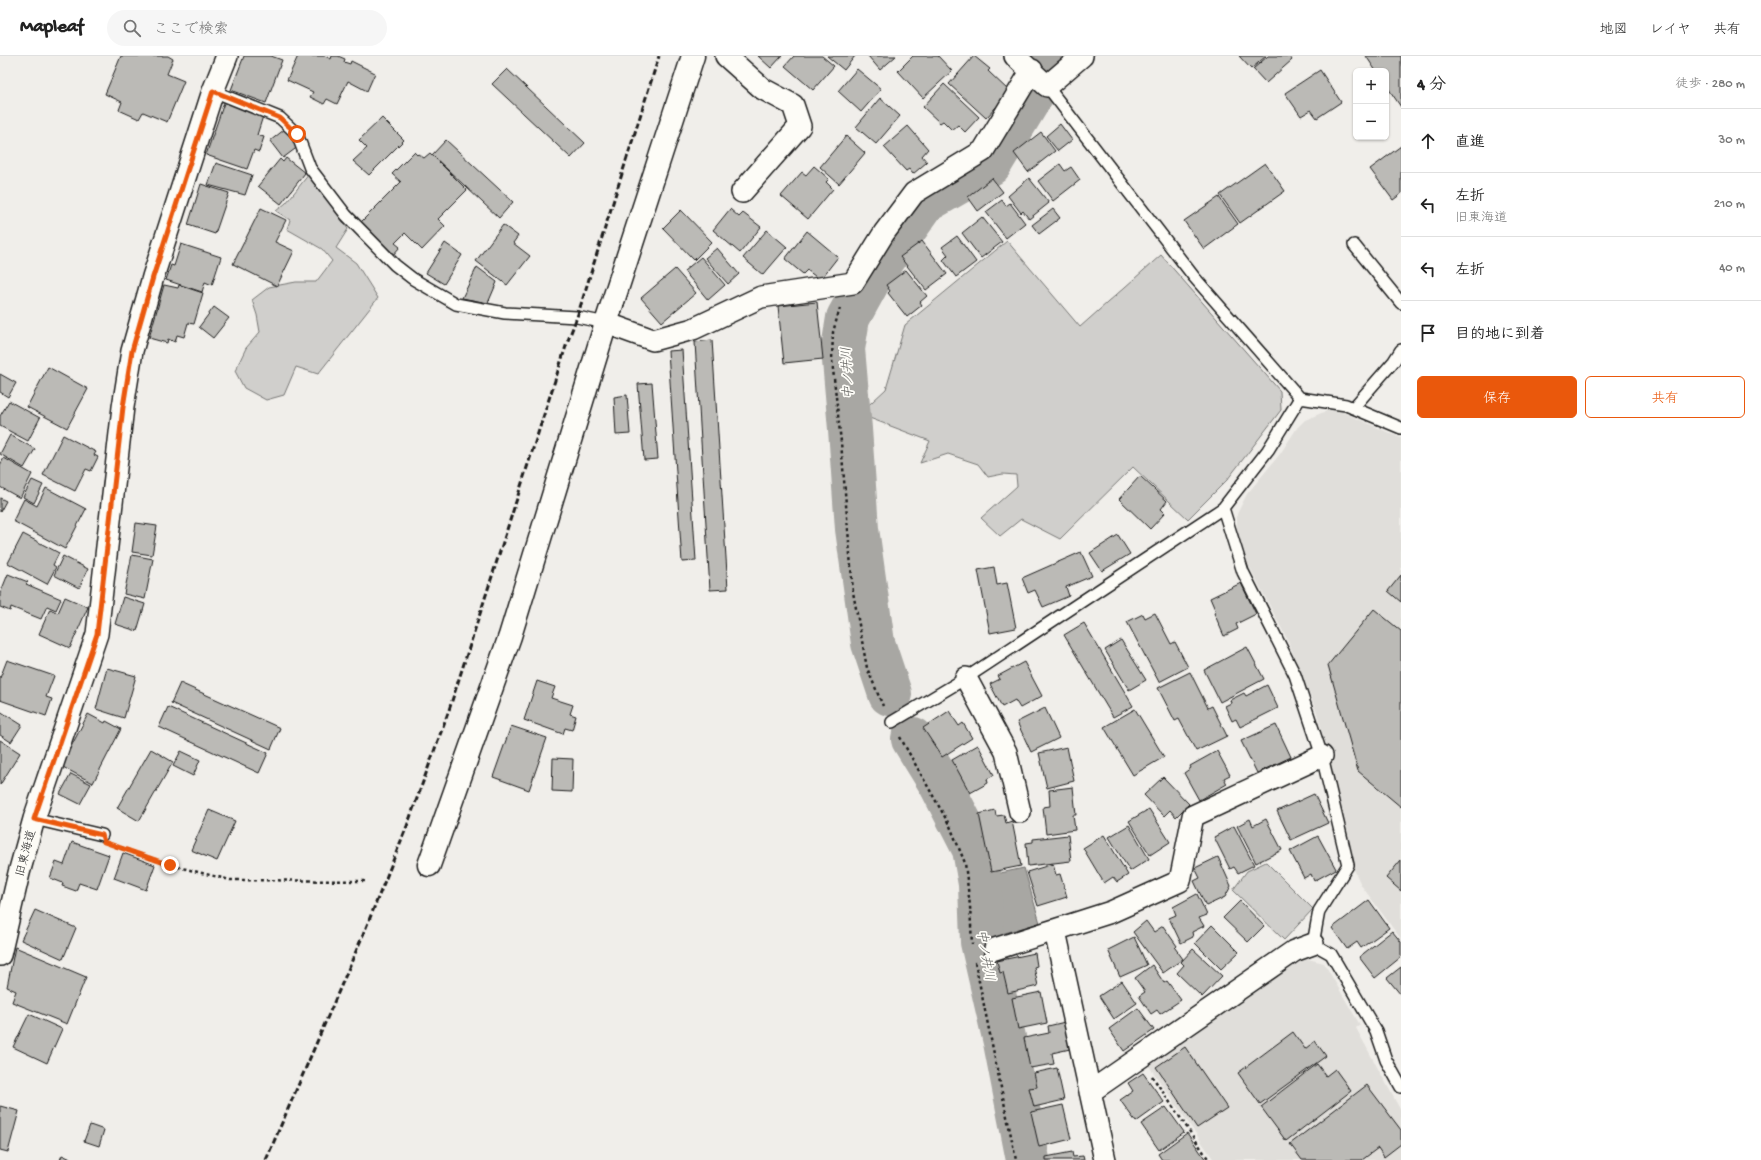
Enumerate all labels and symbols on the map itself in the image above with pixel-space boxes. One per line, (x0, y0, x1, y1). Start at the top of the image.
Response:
route start (288, 125, 306, 143)
water label: 中ノ井川 (839, 347, 857, 399)
street label: 旧東海道 (13, 828, 40, 879)
route end (161, 856, 179, 874)
water label: 中ノ井川 (973, 928, 997, 982)

